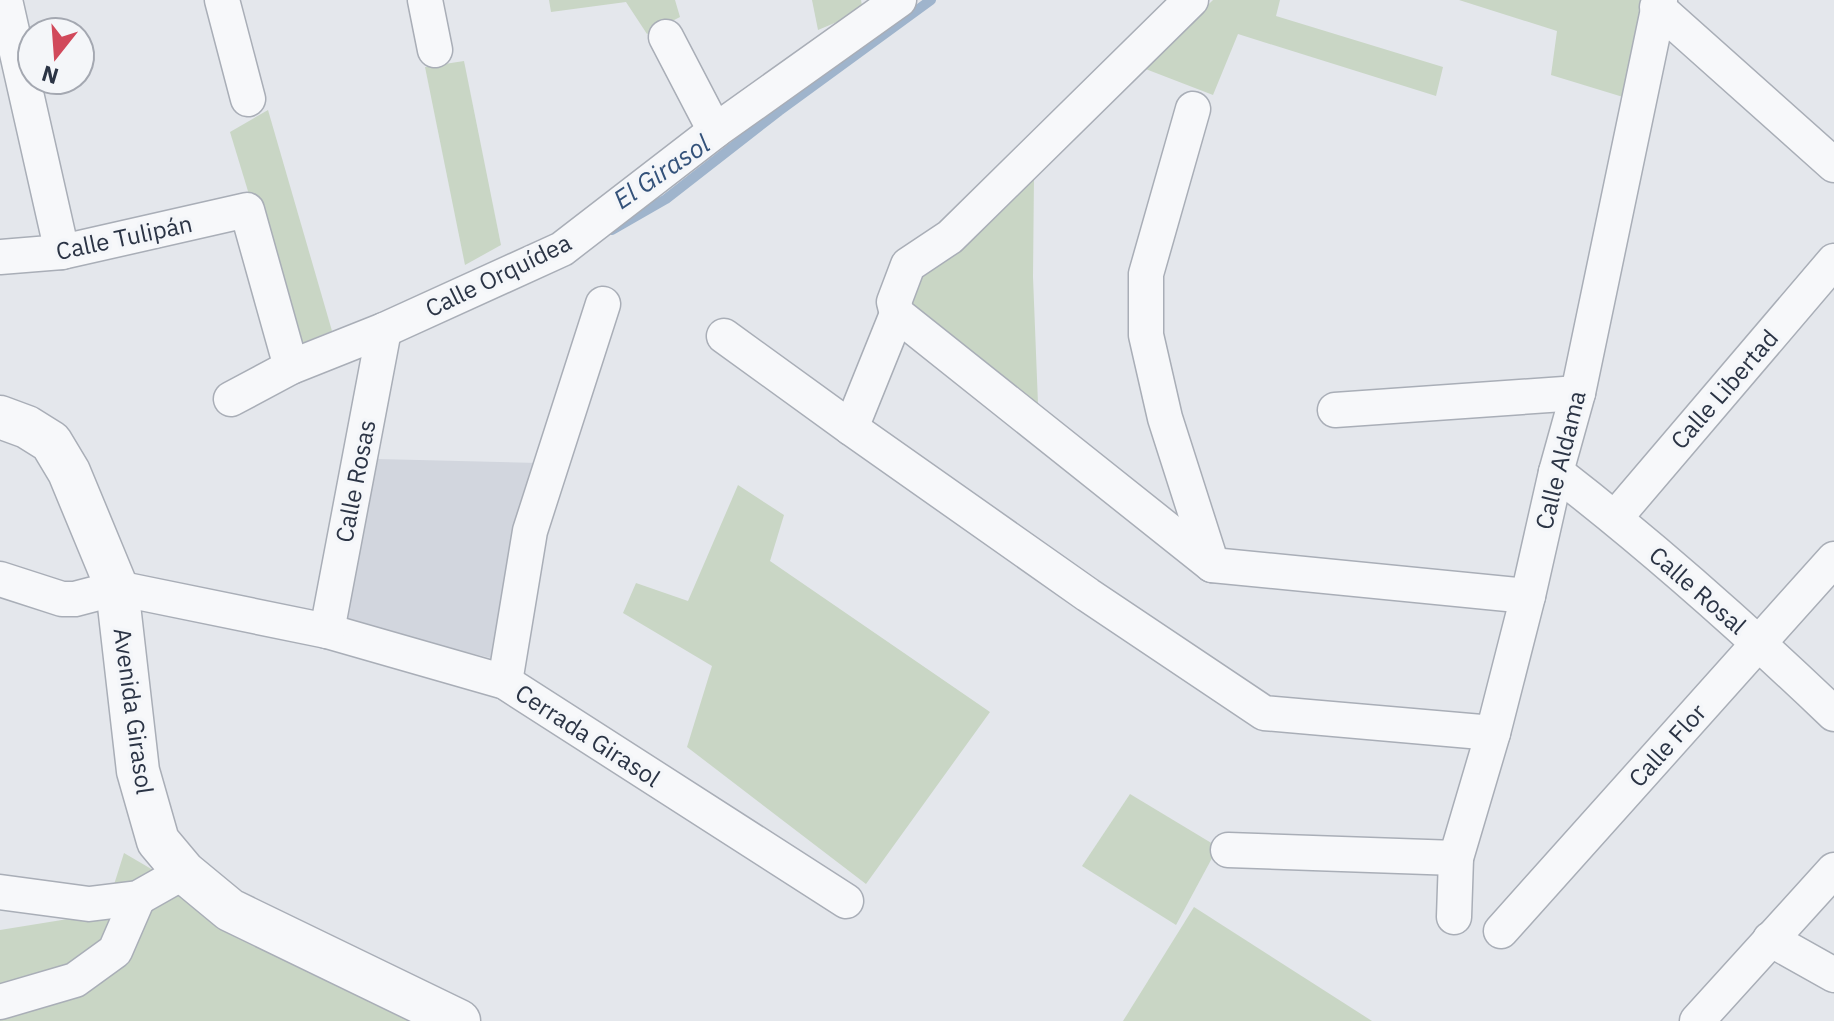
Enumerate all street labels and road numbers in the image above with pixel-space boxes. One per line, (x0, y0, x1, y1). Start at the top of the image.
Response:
street label: Calle Tulipán (53, 207, 195, 267)
street label: Calle Orquídea (420, 226, 576, 324)
street label: Calle Libertad (1663, 322, 1785, 456)
street label: Calle Aldama (1527, 387, 1593, 533)
street label: Calle Rosas (327, 417, 383, 545)
street label: Calle Rosal (1643, 539, 1753, 641)
street label: Avenida Girasol (106, 626, 162, 796)
street label: Cerrada Girasol (509, 676, 667, 794)
street label: Calle Flor (1621, 696, 1713, 793)

